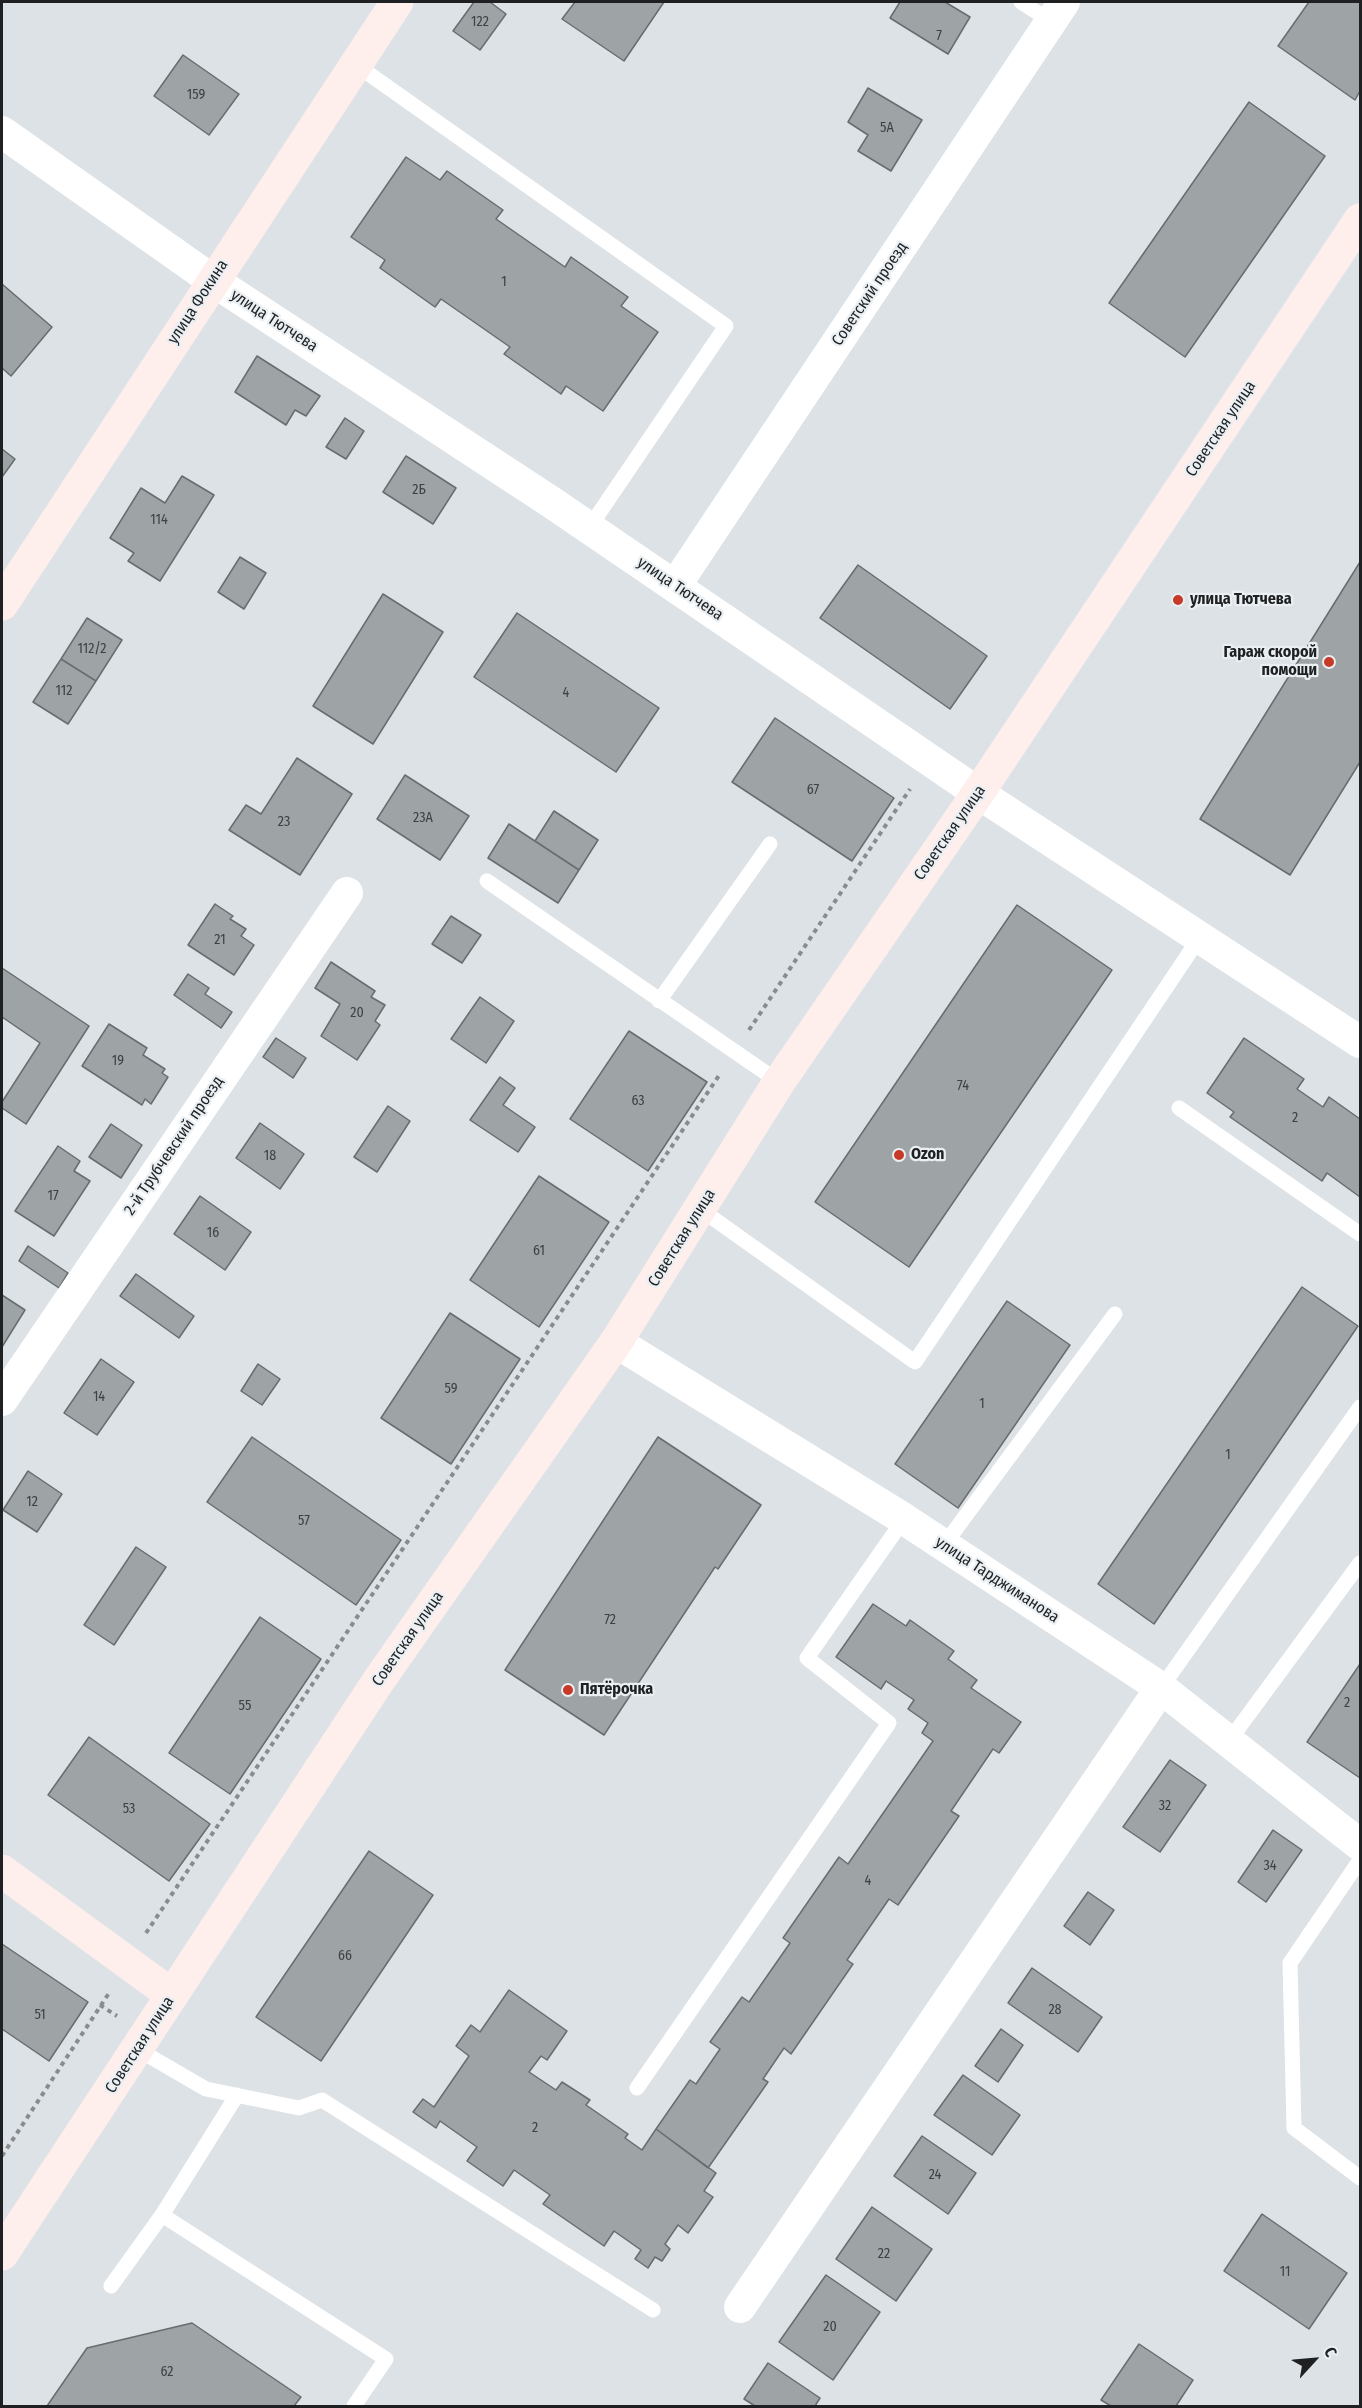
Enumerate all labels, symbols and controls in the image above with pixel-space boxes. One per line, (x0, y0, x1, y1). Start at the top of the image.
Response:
house number: 122 (471, 14, 489, 30)
house number: 7 (936, 28, 942, 44)
house number: 159 (187, 87, 205, 103)
house number: 5А (880, 120, 894, 136)
street label: Советский проезд (828, 238, 912, 350)
street label: улица Фокина (164, 256, 232, 348)
house number: 1 (501, 274, 507, 290)
street label: улица Тютчева (227, 286, 321, 356)
street label: Советская улица (1182, 377, 1260, 481)
house number: 2Б (412, 482, 426, 498)
house number: 114 (150, 512, 168, 528)
street label: улица Тютчева (633, 553, 727, 625)
place label: улица Тютчева (1190, 590, 1292, 610)
marker: улица Тютчева (1171, 593, 1185, 607)
house number: 112/2 (77, 641, 107, 657)
place label: Гараж скорой помощи (1223, 643, 1317, 681)
marker: Гараж скорой помощи (1322, 655, 1336, 669)
house number: 112 (56, 683, 72, 699)
house number: 4 (563, 685, 569, 701)
house number: 67 (807, 782, 819, 798)
street label: Советская улица (910, 782, 990, 884)
house number: 23А (413, 810, 433, 826)
house number: 23 (278, 814, 290, 830)
house number: 21 (214, 932, 226, 948)
house number: 20 (350, 1005, 364, 1021)
house number: 19 (112, 1053, 124, 1069)
street label: 2-й Трубчевский проезд (120, 1073, 228, 1219)
house number: 74 (957, 1078, 969, 1094)
house number: 63 (631, 1093, 645, 1109)
house number: 2 (1292, 1110, 1298, 1126)
place label: Ozon (911, 1145, 944, 1165)
house number: 18 (264, 1148, 276, 1164)
marker: Ozon (892, 1148, 906, 1162)
street label: Советская улица (644, 1186, 720, 1290)
house number: 17 (47, 1188, 59, 1204)
house number: 16 (207, 1225, 219, 1241)
house number: 61 (533, 1243, 545, 1259)
house number: 59 (444, 1381, 458, 1397)
house number: 14 (93, 1389, 105, 1405)
house number: 1 (979, 1396, 985, 1412)
house number: 1 (1225, 1447, 1231, 1463)
house number: 12 (26, 1494, 38, 1510)
house number: 57 (298, 1513, 310, 1529)
street label: улица Тарджиманова (931, 1533, 1063, 1627)
street label: Советская улица (368, 1588, 448, 1690)
house number: 72 (604, 1612, 616, 1628)
place label: Пятёрочка (580, 1680, 653, 1700)
marker: Пятёрочка (561, 1683, 575, 1697)
house number: 2 (1344, 1695, 1350, 1711)
house number: 55 (239, 1698, 251, 1714)
house number: 32 (1159, 1798, 1171, 1814)
house number: 53 (123, 1801, 135, 1817)
house number: 34 (1263, 1858, 1277, 1874)
house number: 4 (865, 1873, 871, 1889)
house number: 66 (338, 1948, 352, 1964)
street label: Советская улица (102, 1993, 178, 2097)
house number: 28 (1048, 2002, 1062, 2018)
house number: 51 (34, 2007, 46, 2023)
house number: 2 (532, 2120, 538, 2136)
house number: 24 (929, 2167, 941, 2183)
house number: 22 (878, 2246, 890, 2262)
house number: 11 (1280, 2264, 1290, 2280)
house number: 20 (823, 2319, 837, 2335)
north arrow (1284, 2330, 1344, 2390)
text: С (1320, 2344, 1341, 2360)
house number: 62 (161, 2364, 173, 2380)

